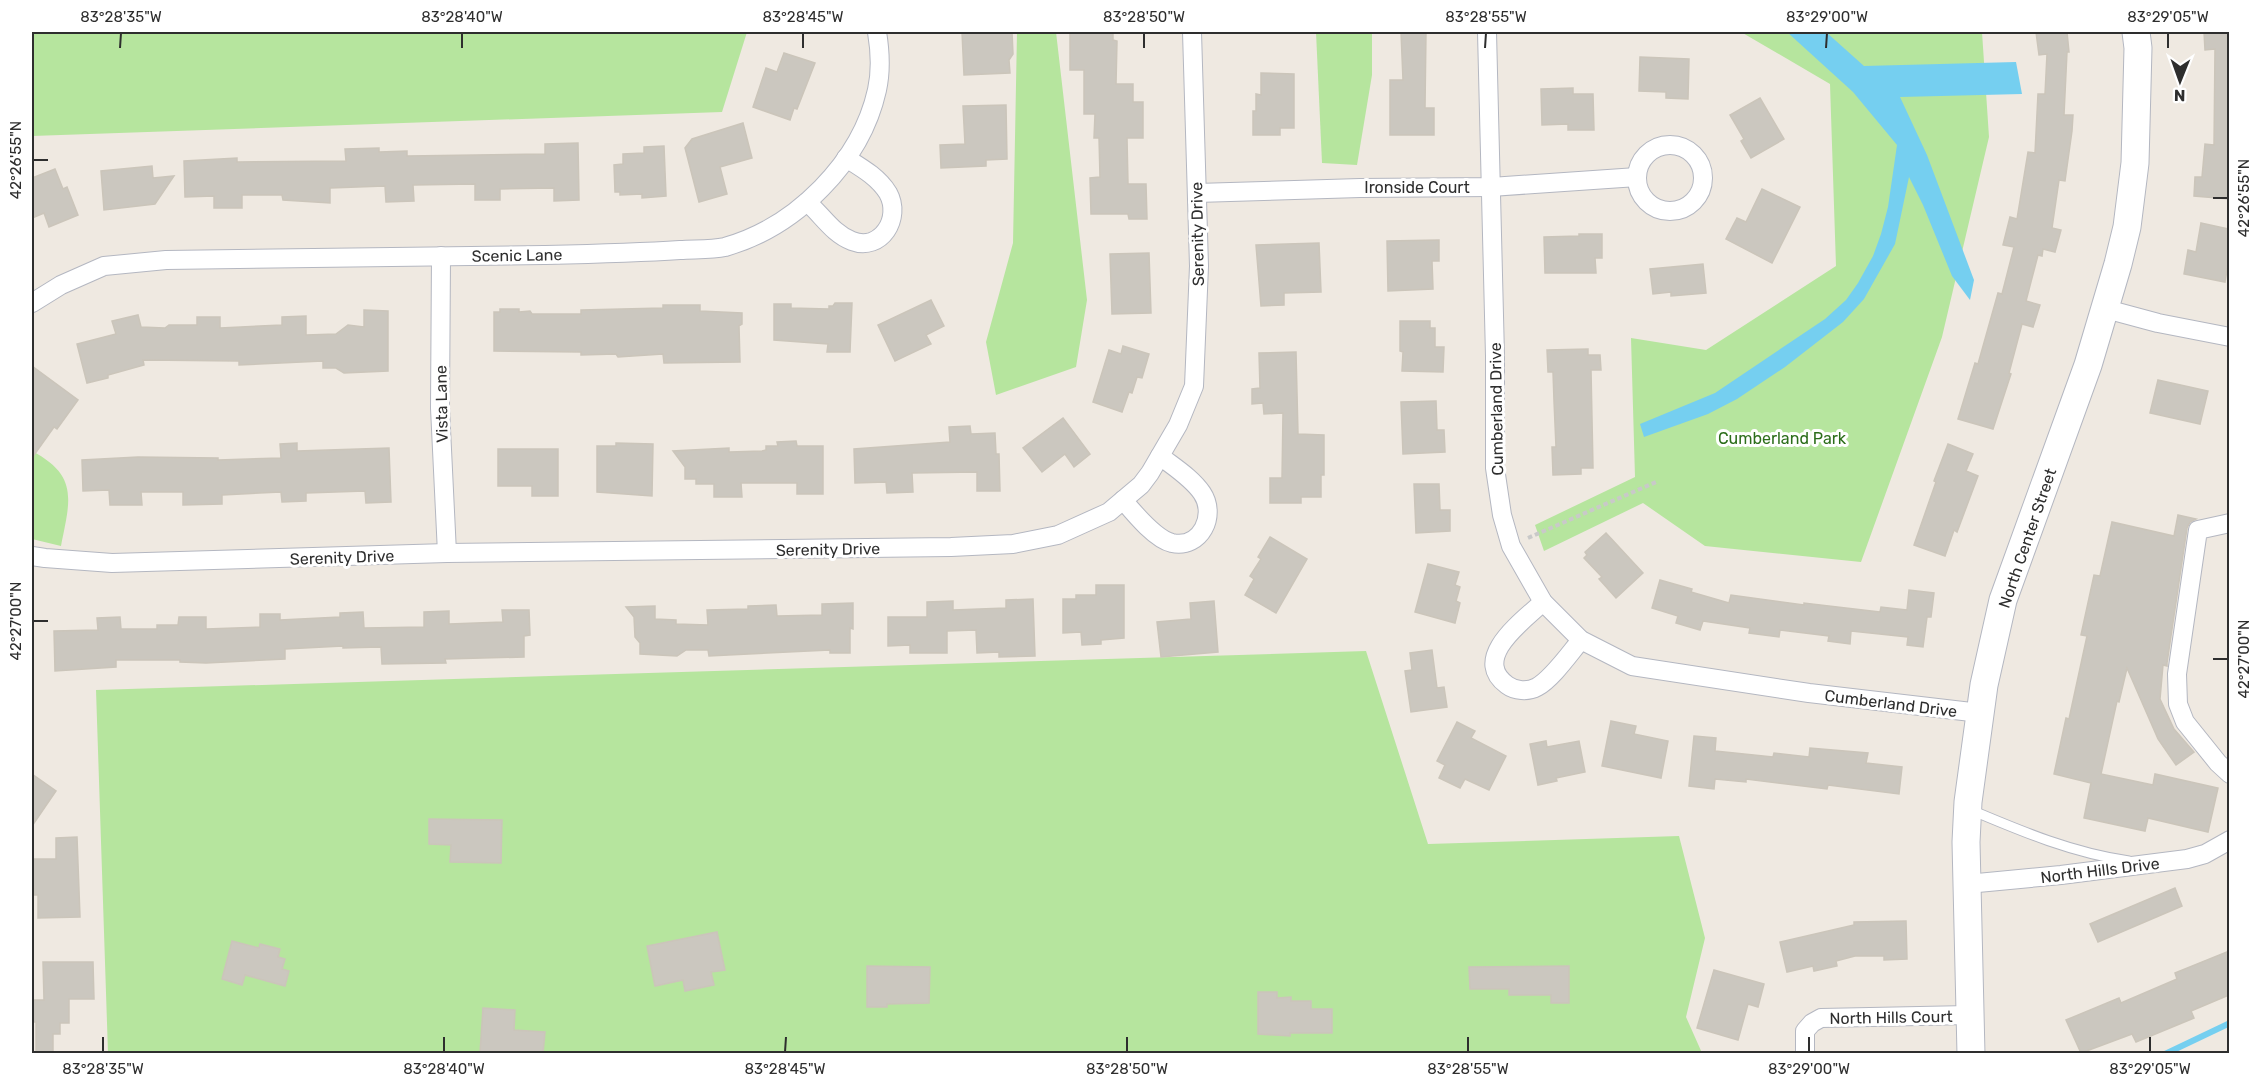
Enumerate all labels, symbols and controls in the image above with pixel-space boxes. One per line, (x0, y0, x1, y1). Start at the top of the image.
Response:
text: 83°28'35"W (80, 8, 162, 26)
text: 83°28'40"W (421, 8, 503, 26)
text: 83°28'45"W (762, 8, 844, 26)
text: 83°28'50"W (1103, 8, 1185, 26)
text: 83°28'55"W (1445, 8, 1527, 26)
text: 83°29'00"W (1786, 8, 1868, 26)
text: 83°29'05"W (2127, 8, 2209, 26)
north arrow (2150, 51, 2210, 111)
text: N (2174, 86, 2186, 105)
text: 42°26'55"N (7, 121, 25, 199)
text: 42°26'55"N (2235, 159, 2253, 237)
street label: Ironside Court (1364, 178, 1470, 197)
street label: Serenity Drive (1187, 182, 1208, 286)
street label: Scenic Lane (472, 245, 562, 266)
street label: Cumberland Drive (1486, 342, 1507, 476)
street label: Vista Lane (431, 365, 452, 443)
park label: Cumberland Park (1718, 429, 1847, 448)
street label: North Center Street (1995, 466, 2060, 611)
street label: Serenity Drive (776, 539, 880, 560)
street label: Serenity Drive (289, 546, 395, 569)
text: 42°27'00"N (7, 582, 25, 660)
text: 42°27'00"N (2235, 620, 2253, 698)
street label: Cumberland Drive (1824, 686, 1958, 721)
street label: North Hills Drive (2039, 854, 2161, 887)
street label: North Hills Court (1829, 1007, 1953, 1028)
text: 83°28'35"W (62, 1060, 144, 1078)
text: 83°28'40"W (403, 1060, 485, 1078)
text: 83°28'45"W (744, 1060, 826, 1078)
text: 83°28'50"W (1086, 1060, 1168, 1078)
text: 83°28'55"W (1427, 1060, 1509, 1078)
text: 83°29'00"W (1768, 1060, 1850, 1078)
text: 83°29'05"W (2109, 1060, 2191, 1078)

